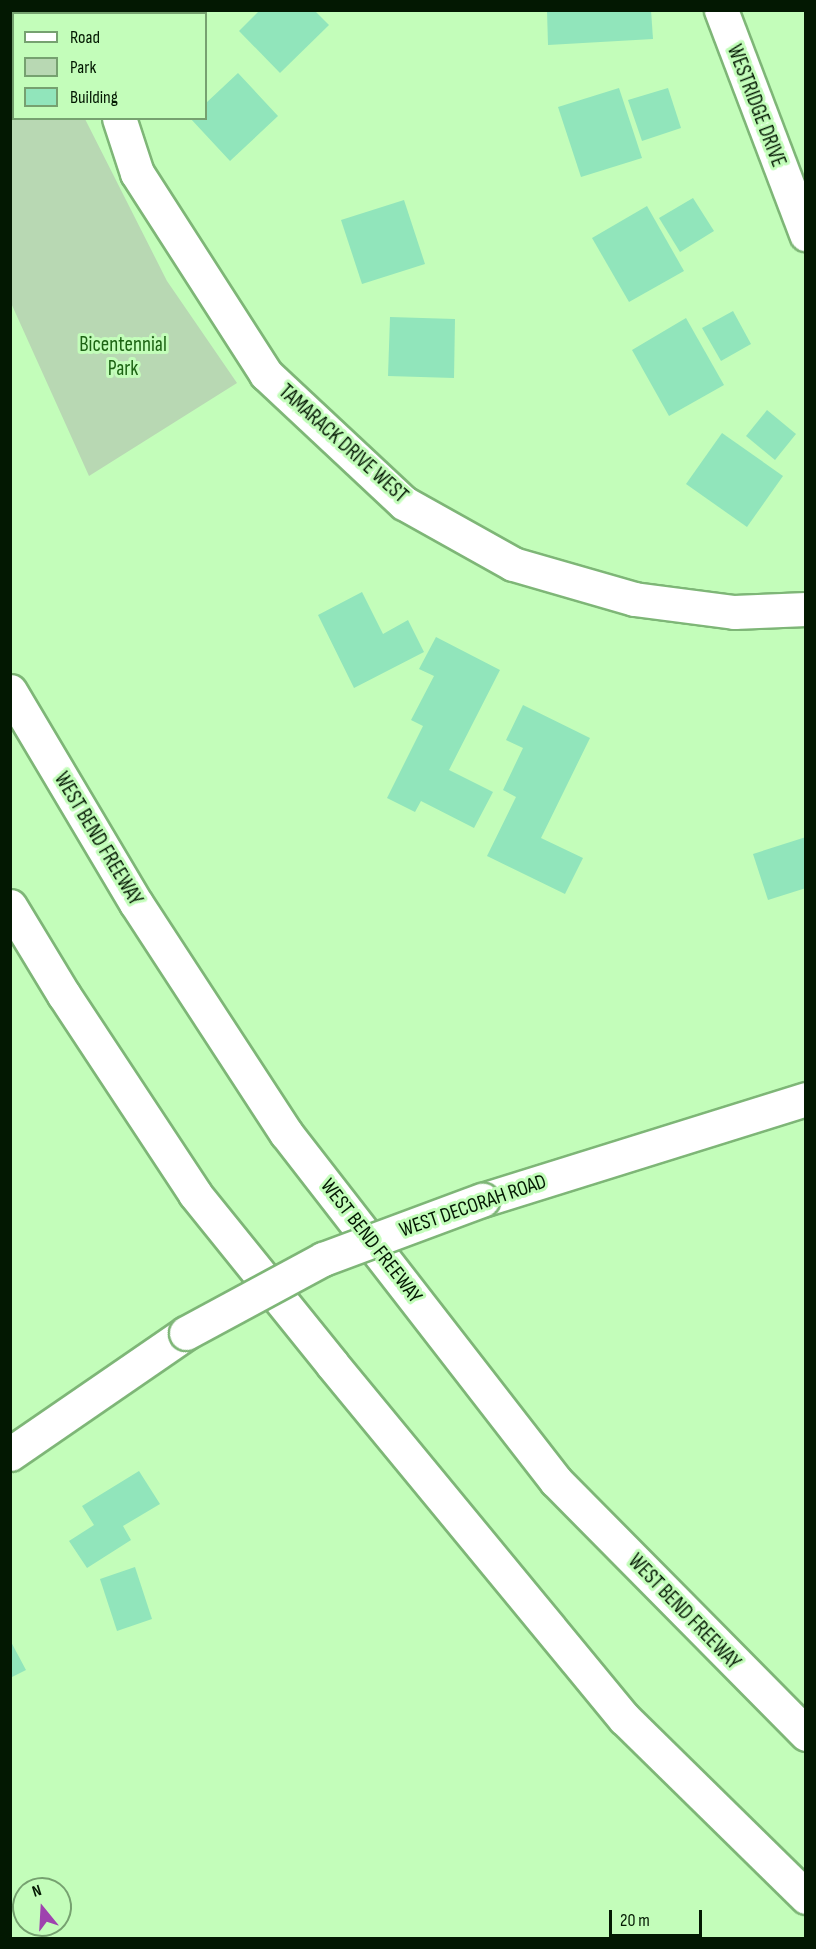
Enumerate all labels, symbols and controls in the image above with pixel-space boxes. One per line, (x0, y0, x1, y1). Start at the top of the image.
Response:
legend (12, 12, 207, 120)
text: Road (70, 27, 100, 48)
street label: WESTRIDGE DRIVE (721, 41, 791, 171)
text: Park (70, 57, 96, 78)
text: Building (70, 87, 118, 108)
park label: Bicentennial Park (79, 332, 167, 382)
street label: TAMARACK DRIVE WEST (273, 379, 413, 509)
street label: WEST BEND FREEWAY (48, 768, 148, 910)
street label: WEST DECORAH ROAD (396, 1169, 550, 1243)
street label: WEST BEND FREEWAY (315, 1174, 427, 1308)
street label: WEST BEND FREEWAY (623, 1549, 745, 1675)
north arrow (12, 1877, 72, 1937)
text: N (30, 1881, 44, 1902)
scale bar (612, 1898, 705, 1936)
text: 20 m (620, 1910, 650, 1931)

